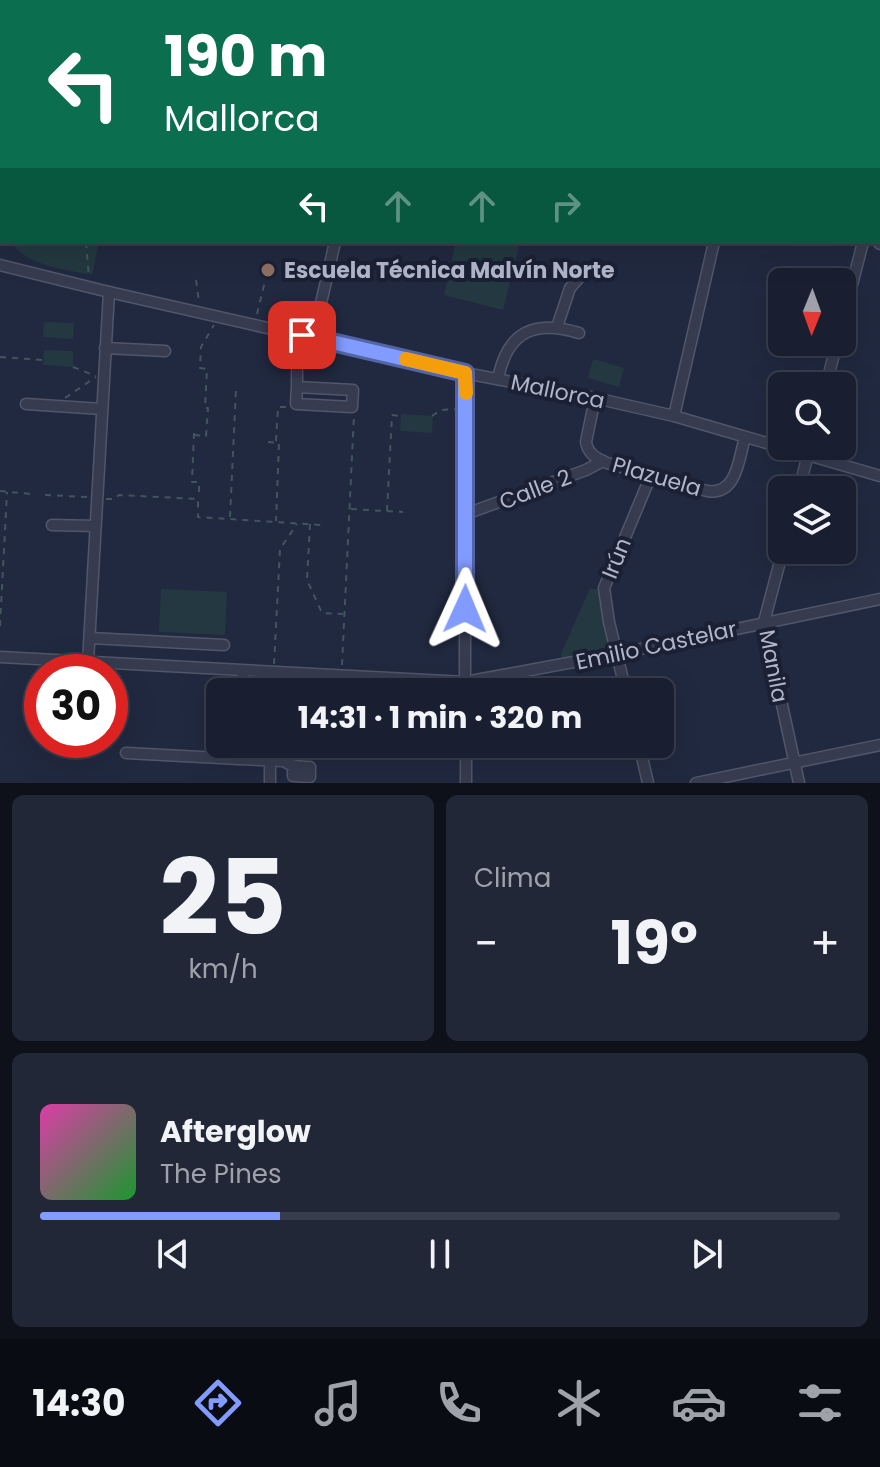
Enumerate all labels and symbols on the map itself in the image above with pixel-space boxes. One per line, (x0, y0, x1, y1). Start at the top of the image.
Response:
place label: Escuela Técnica Malvín Norte (284, 255, 614, 286)
marker: Escuela Técnica Malvín Norte (259, 261, 277, 279)
north arrow (768, 268, 856, 356)
pin (268, 301, 336, 369)
street label: Mallorca (508, 366, 608, 417)
street label: Plazuela (609, 449, 705, 504)
street label: Calle 2 (495, 462, 576, 517)
street label: Irún (594, 533, 639, 583)
position arrow (423, 567, 507, 651)
street label: Emilio Castelar (573, 613, 739, 678)
street label: Manila (751, 627, 796, 705)
speed limit sign: 30 (24, 654, 128, 758)

